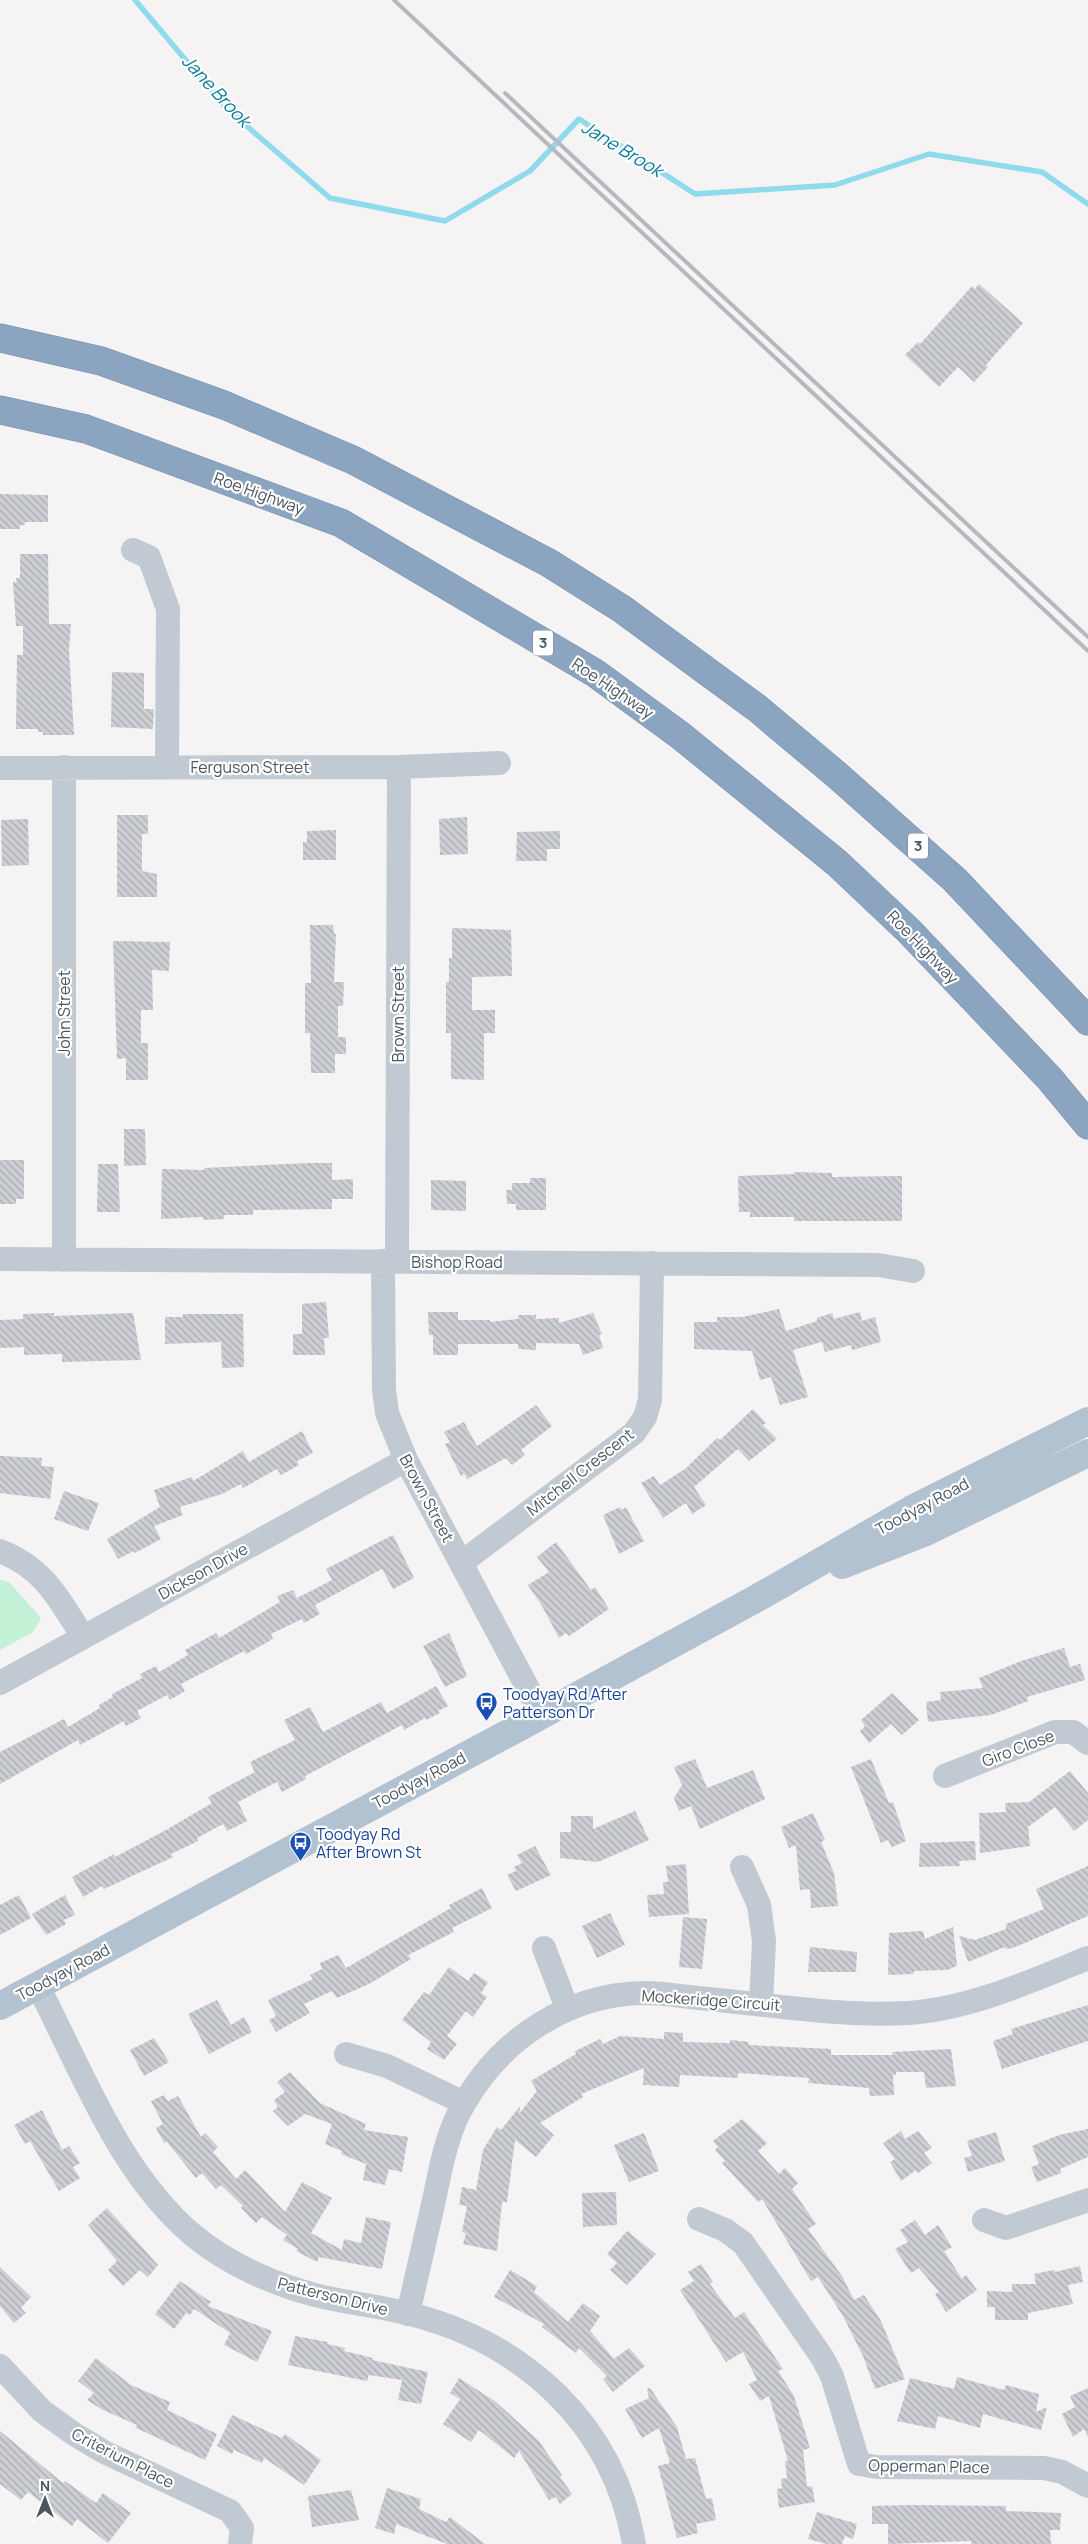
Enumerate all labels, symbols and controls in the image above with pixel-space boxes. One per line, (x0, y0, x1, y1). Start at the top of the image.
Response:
water label: Jane Brook (177, 49, 259, 134)
water label: Jane Brook (577, 115, 670, 183)
street label: Roe Highway (211, 467, 308, 520)
road number: 3 (533, 630, 553, 656)
street label: Roe Highway (568, 652, 659, 724)
street label: Ferguson Street (190, 756, 310, 778)
road number: 3 (908, 834, 928, 858)
street label: Roe Highway (882, 905, 964, 989)
street label: Brown Street (387, 966, 409, 1062)
street label: John Street (53, 970, 75, 1056)
street label: Bishop Road (411, 1251, 503, 1273)
street label: Mitchell Crescent (522, 1423, 638, 1521)
street label: Brown Street (395, 1450, 459, 1546)
street label: Toodyay Road (871, 1472, 973, 1540)
street label: Dickson Drive (154, 1537, 252, 1605)
place label: Toodyay Rd After Patterson Dr (503, 1683, 627, 1723)
bus stop icon: Toodyay Rd After Patterson Dr (475, 1691, 499, 1722)
street label: Giro Close (979, 1724, 1057, 1772)
street label: Toodyay Road (368, 1746, 470, 1814)
place label: Toodyay Rd After Brown St (316, 1823, 422, 1863)
bus stop icon: Toodyay Rd After Brown St (288, 1831, 312, 1862)
street label: Toodyay Road (12, 1938, 114, 2006)
street label: Mockeridge Circuit (641, 1984, 781, 2016)
street label: Patterson Drive (276, 2272, 390, 2320)
street label: Criterium Place (68, 2423, 178, 2493)
street label: Opperman Place (868, 2454, 990, 2478)
north arrow (20, 2474, 70, 2524)
text: N (40, 2476, 50, 2495)

